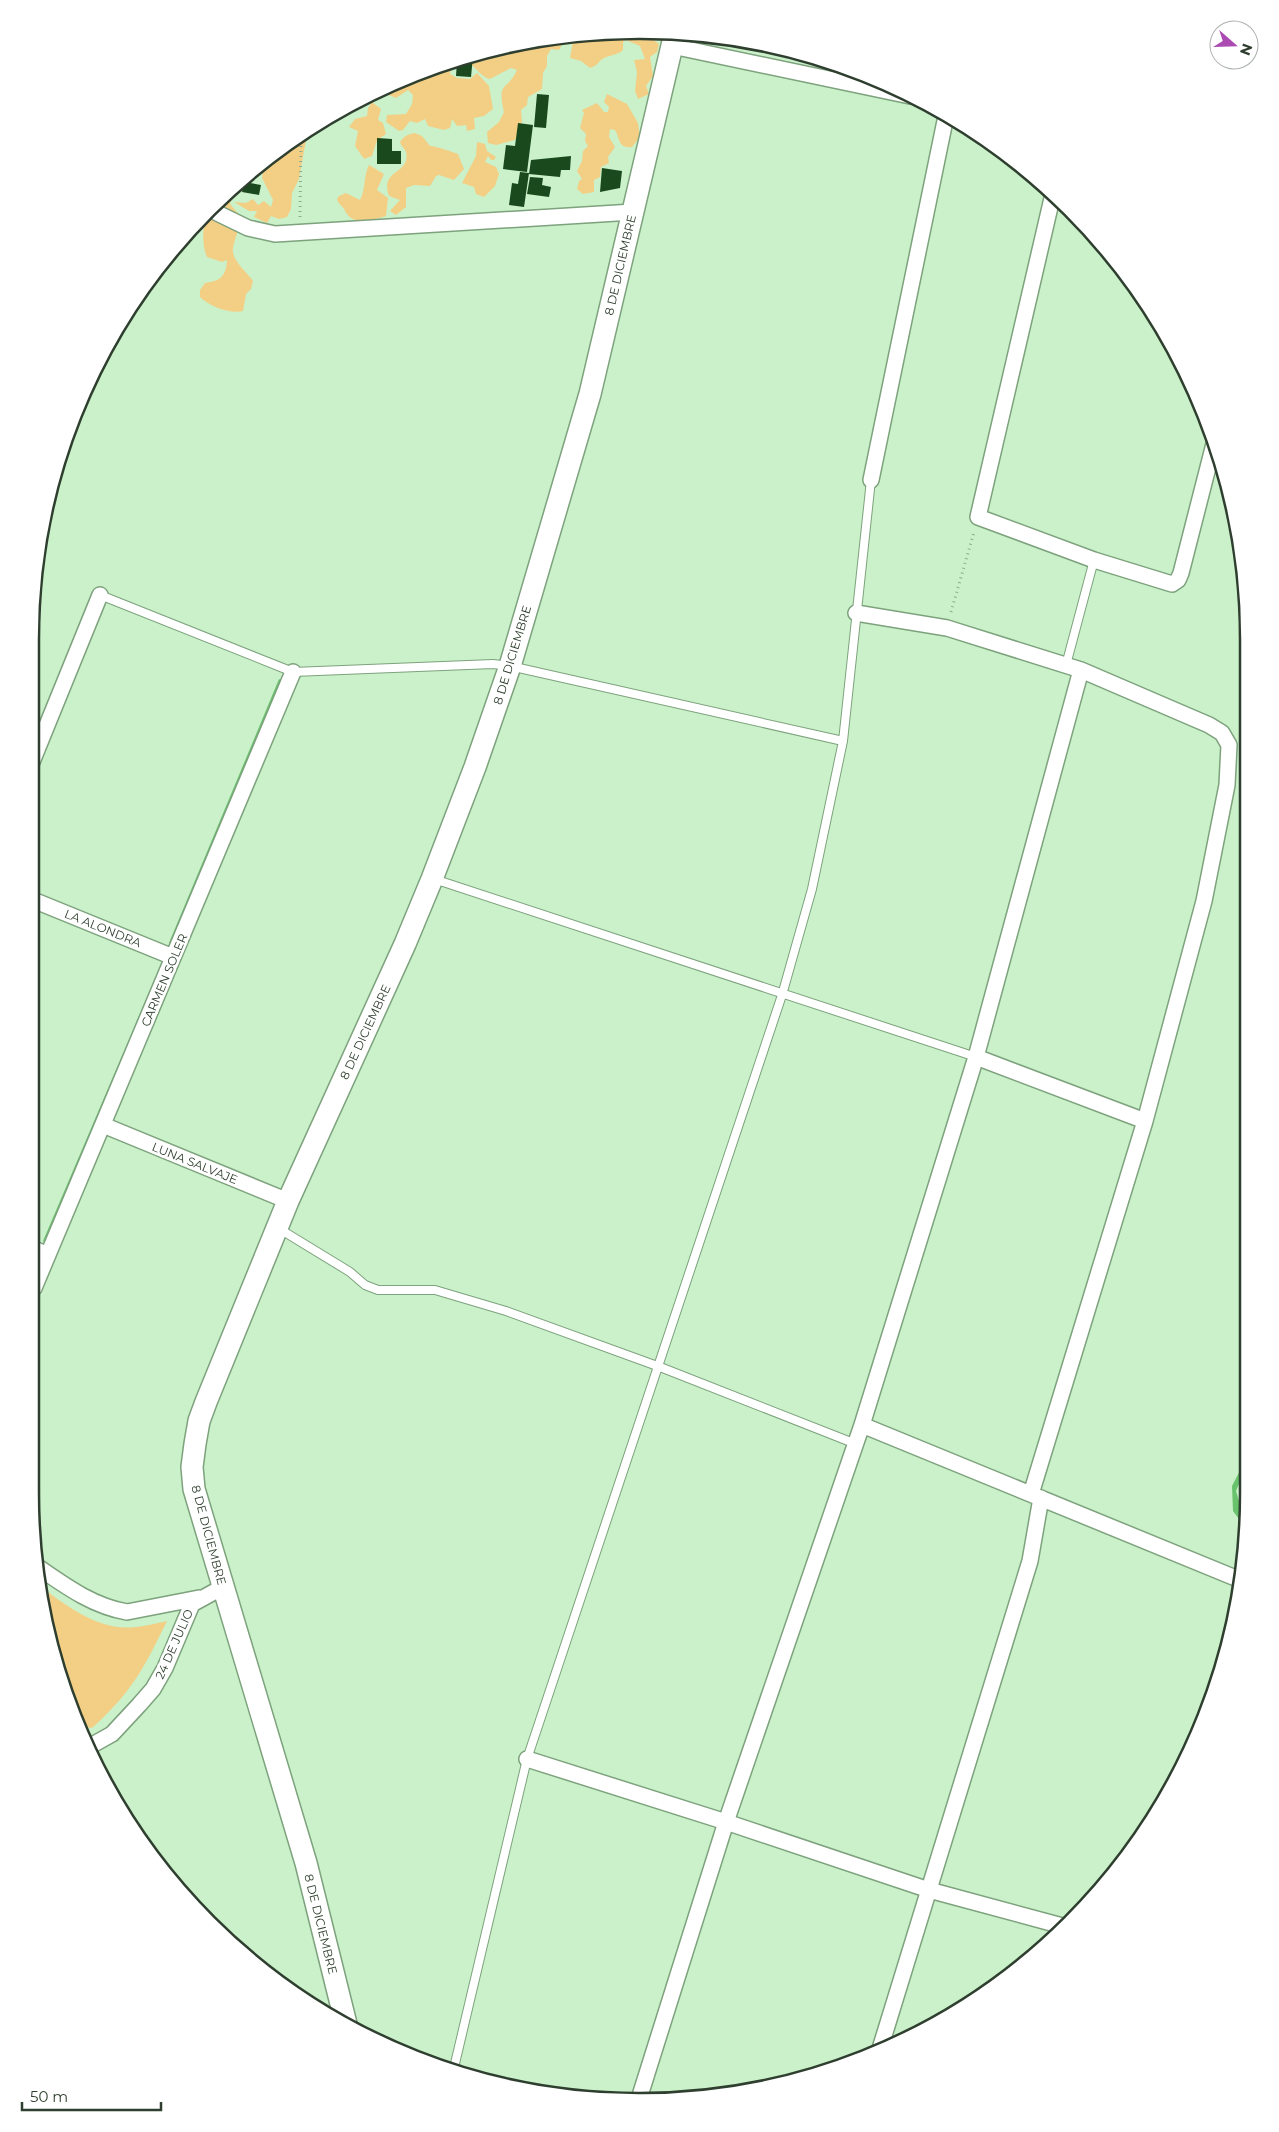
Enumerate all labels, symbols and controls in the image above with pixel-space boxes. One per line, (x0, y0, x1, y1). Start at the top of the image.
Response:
north arrow (1209, 20, 1259, 70)
text: N (1236, 41, 1257, 58)
street label: 8 DE DICIEMBRE (601, 213, 639, 317)
street label: 8 DE DICIEMBRE (490, 604, 534, 706)
street label: LA ALONDRA (62, 906, 144, 950)
street label: CARMEN SOLER (138, 931, 190, 1029)
street label: 8 DE DICIEMBRE (336, 982, 394, 1082)
street label: LUNA SALVAJE (150, 1139, 240, 1187)
street label: 8 DE DICIEMBRE (188, 1483, 230, 1587)
street label: 24 DE JULIO (152, 1607, 196, 1681)
street label: 8 DE DICIEMBRE (301, 1872, 341, 1976)
scale bar (22, 2080, 161, 2112)
text: 50 m (30, 2087, 68, 2106)

